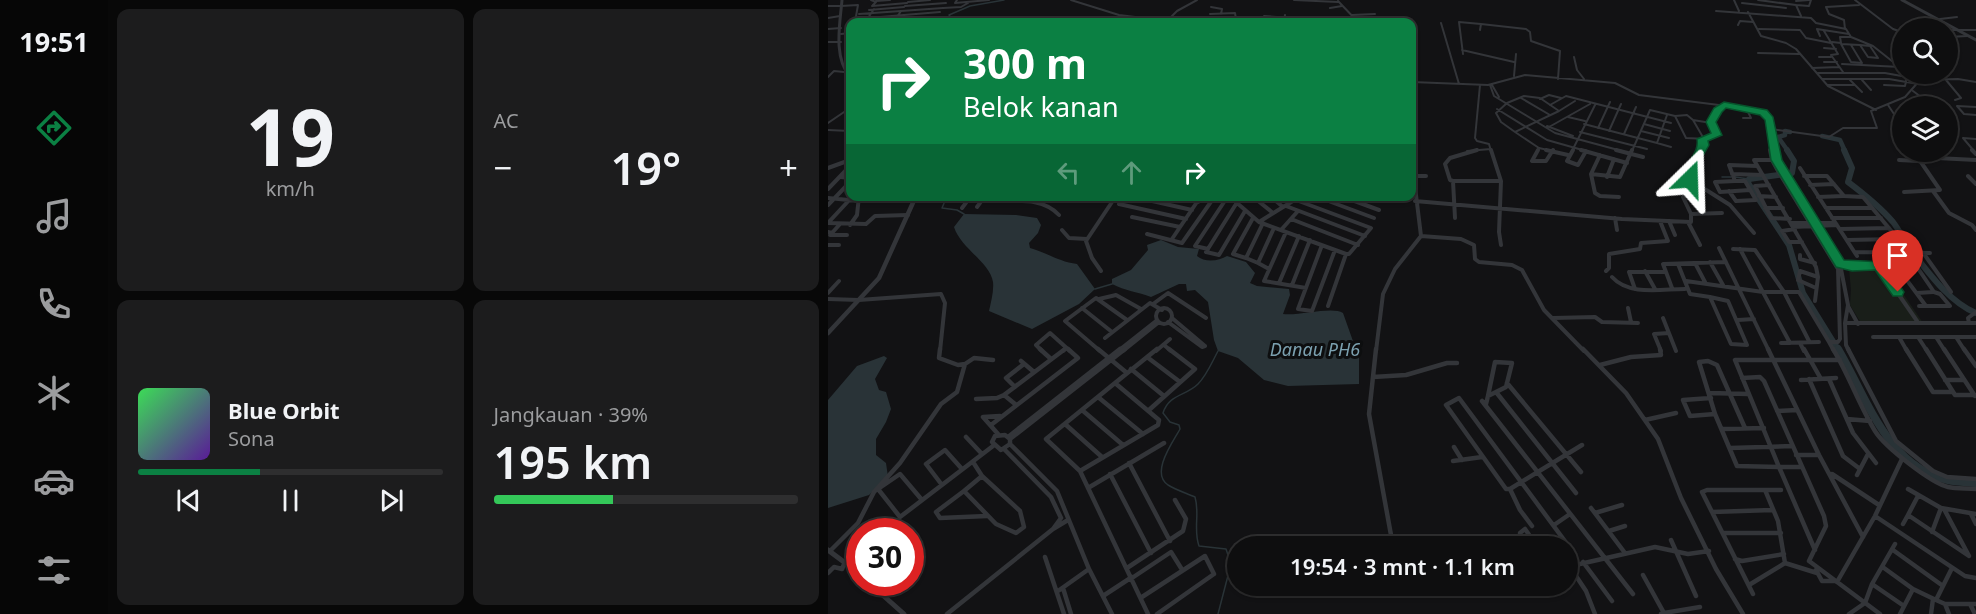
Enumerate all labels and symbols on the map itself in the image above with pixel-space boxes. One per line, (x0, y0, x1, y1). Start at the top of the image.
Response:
position arrow (1658, 147, 1722, 211)
pin (1872, 230, 1923, 292)
water label: Danau PH6 (1270, 337, 1360, 361)
speed limit sign: 30 (846, 518, 924, 596)

